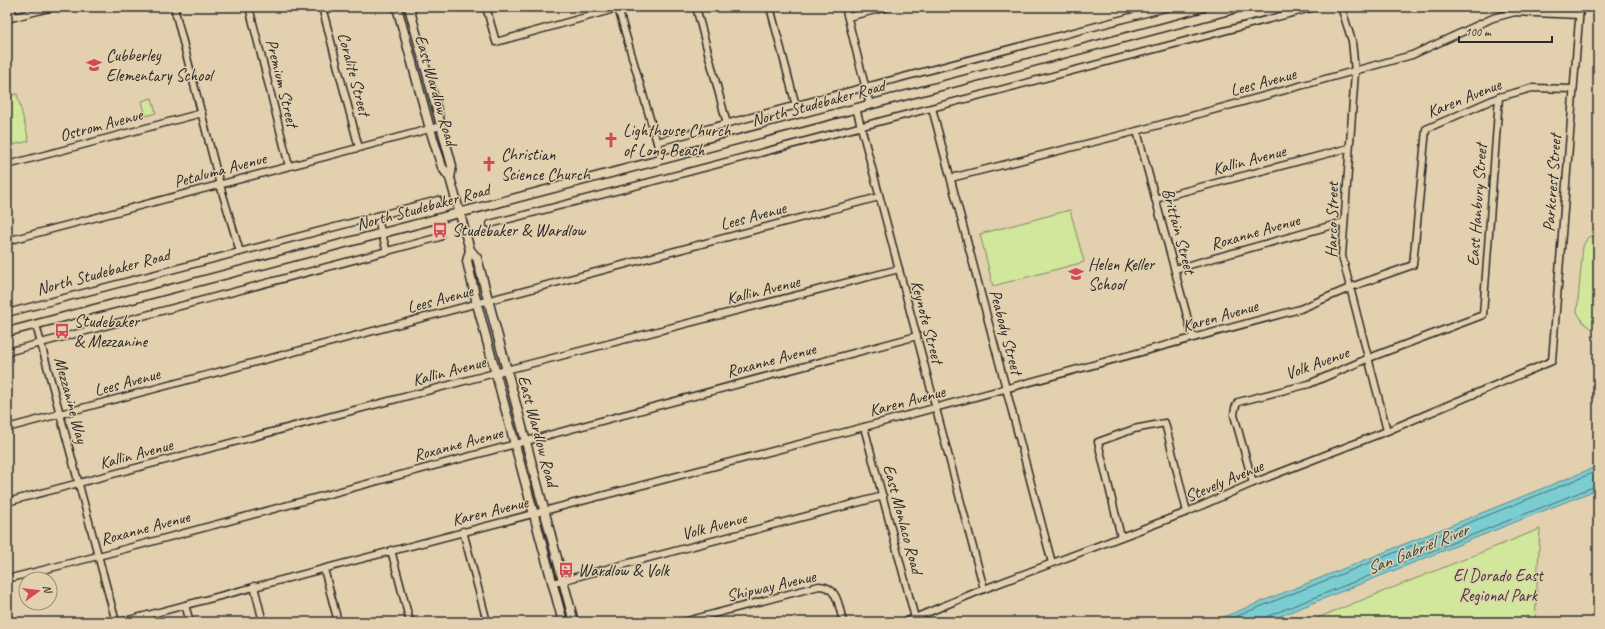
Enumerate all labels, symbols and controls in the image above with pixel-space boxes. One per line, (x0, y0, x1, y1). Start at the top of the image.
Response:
scale bar (1459, 18, 1552, 44)
text: 100 m (1465, 24, 1492, 40)
street label: Coralite Street (333, 30, 376, 120)
street label: East Wardlow Road (410, 32, 462, 150)
street label: Premium Street (261, 37, 304, 132)
place label: Cubberley Elementary School (106, 45, 215, 86)
school or university icon: Cubberley Elementary School (85, 56, 103, 74)
street label: Lees Avenue (1228, 63, 1300, 101)
street label: Karen Avenue (1424, 73, 1505, 122)
street label: North Studebaker Road (749, 74, 889, 131)
street label: Ostrom Avenue (57, 103, 146, 146)
place label: Lighthouse Church of Long Beach (623, 120, 731, 161)
church icon: Lighthouse Church of Long Beach (602, 131, 620, 149)
street label: Parkcrest Street (1538, 131, 1566, 232)
street label: Kallin Avenue (1210, 140, 1289, 180)
street label: East Hanbury Street (1462, 141, 1492, 267)
place label: Christian Science Church (501, 144, 591, 185)
street label: Petaluma Avenue (171, 147, 270, 192)
church icon: Christian Science Church (480, 155, 498, 173)
street label: North Studebaker Road (354, 178, 494, 235)
street label: Harco Street (1321, 180, 1343, 258)
street label: Brittain Street (1157, 186, 1201, 278)
street label: Lees Avenue (718, 197, 790, 235)
street label: Roxanne Avenue (1208, 209, 1303, 255)
place label: Studebaker & Wardlow (452, 220, 586, 241)
bus stop icon: Studebaker & Wardlow (431, 221, 449, 239)
street label: North Studebaker Road (34, 243, 174, 300)
place label: Helen Keller School (1088, 254, 1156, 295)
school or university icon: Helen Keller School (1067, 265, 1085, 283)
street label: Kallin Avenue (724, 270, 803, 309)
street label: Keynote Street (906, 278, 949, 368)
street label: Lees Avenue (405, 280, 477, 318)
street label: Peabody Street (985, 287, 1028, 379)
street label: Karen Avenue (1180, 295, 1262, 337)
place label: Studebaker & Mezzanine (74, 311, 148, 352)
bus stop icon: Studebaker & Mezzanine (53, 322, 71, 340)
street label: Roxanne Avenue (724, 338, 819, 382)
street label: Volk Avenue (1282, 341, 1353, 384)
street label: Kallin Avenue (410, 351, 489, 391)
street label: Mezzanine Way (49, 355, 93, 447)
street label: Lees Avenue (92, 363, 164, 401)
street label: East Wardlow Road (513, 373, 564, 491)
street label: Karen Avenue (867, 380, 949, 421)
street label: Roxanne Avenue (411, 422, 506, 466)
street label: Kallin Avenue (97, 434, 176, 474)
street label: Stevely Avenue (1182, 455, 1268, 507)
street label: East Monlaco Road (878, 462, 928, 578)
street label: Karen Avenue (450, 491, 532, 531)
street label: Roxanne Avenue (98, 506, 193, 550)
street label: Volk Avenue (679, 507, 750, 545)
water label: San Gabriel River (1363, 517, 1474, 579)
place label: Wardlow & Volk (578, 560, 671, 581)
bus stop icon: Wardlow & Volk (557, 561, 575, 579)
street label: Shipway Avenue (724, 565, 819, 606)
park label: El Dorado East Regional Park (1453, 565, 1545, 606)
north arrow (18, 571, 58, 611)
text: N (40, 583, 56, 596)

